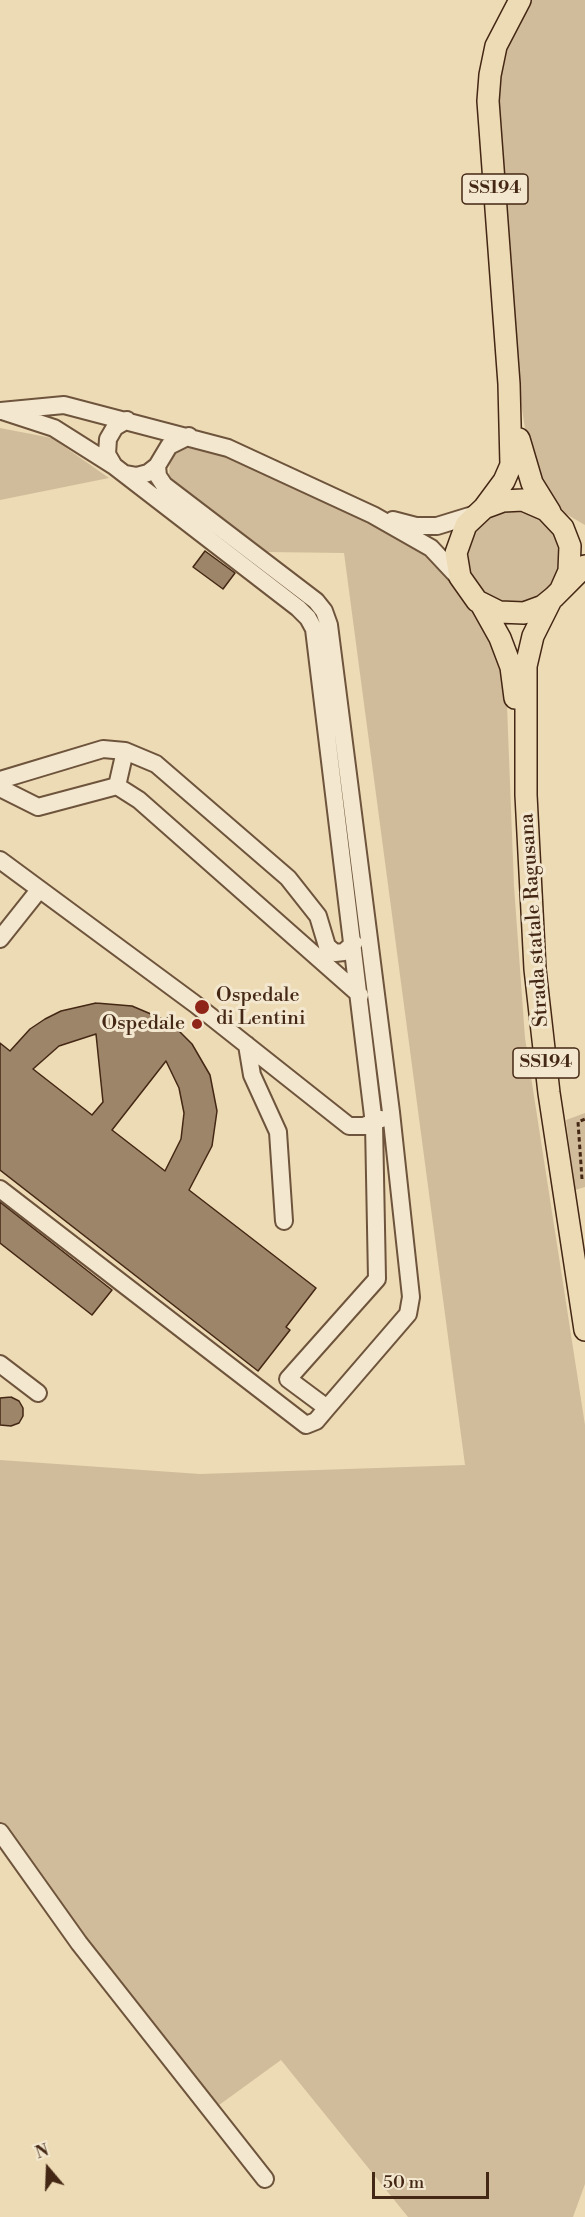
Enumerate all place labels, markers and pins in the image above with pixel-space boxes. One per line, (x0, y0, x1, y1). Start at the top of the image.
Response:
place label: Ospedale di Lentini (216, 984, 306, 1031)
marker: Ospedale di Lentini (193, 998, 211, 1016)
place label: Ospedale (101, 1012, 185, 1036)
marker: Ospedale (190, 1017, 204, 1031)

